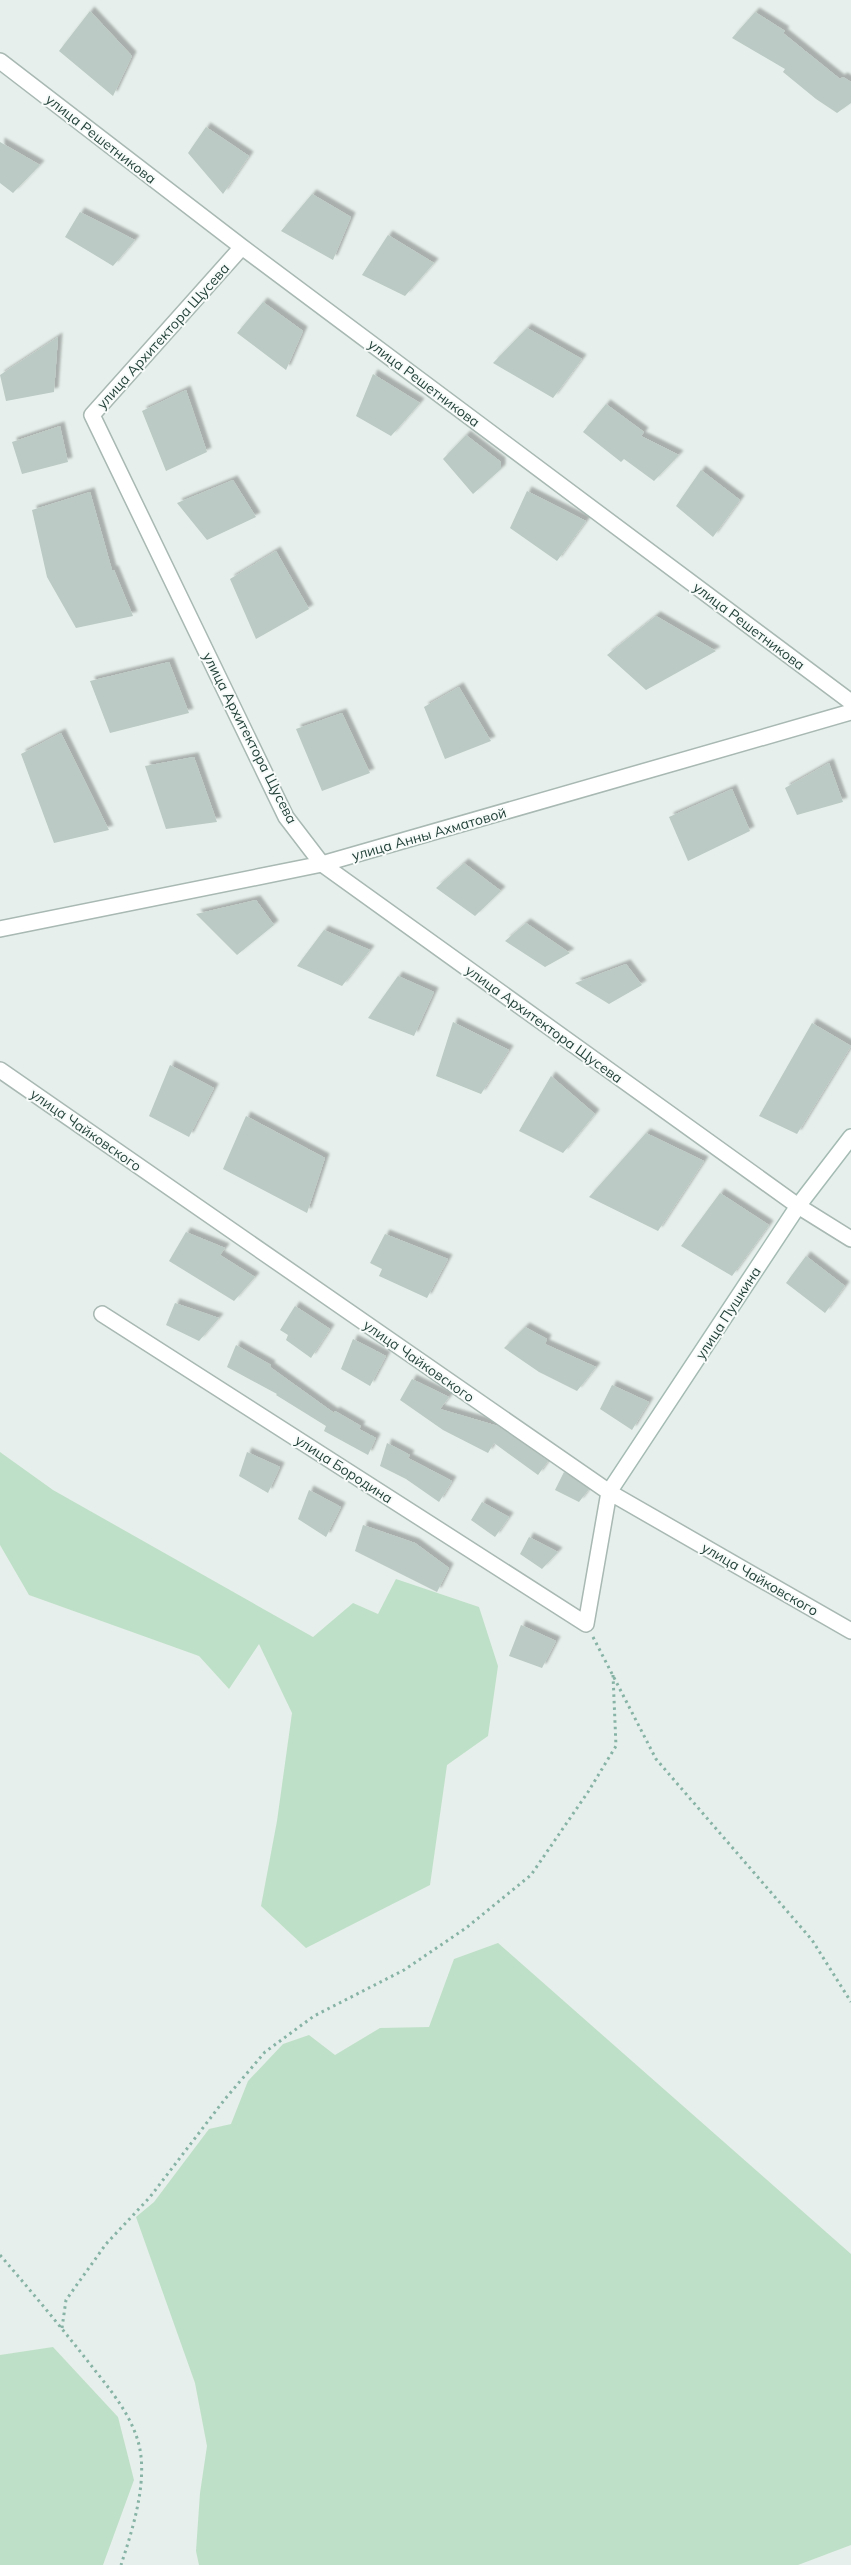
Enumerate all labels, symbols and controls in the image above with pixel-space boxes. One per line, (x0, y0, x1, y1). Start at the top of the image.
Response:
street label: улица Решетникова (42, 90, 160, 188)
street label: улица Архитектора Щусева (93, 259, 233, 413)
street label: улица Решетникова (365, 335, 483, 431)
street label: улица Решетникова (690, 578, 808, 674)
street label: улица Архитектора Щусева (199, 649, 301, 827)
street label: улица Анны Ахматовой (350, 803, 508, 865)
street label: улица Архитектора Щусева (462, 961, 626, 1087)
street label: улица Чайковского (27, 1085, 145, 1175)
street label: улица Пушкина (691, 1263, 765, 1363)
street label: улица Чайковского (360, 1316, 478, 1406)
street label: улица Бородина (292, 1431, 396, 1507)
street label: улица Чайковского (699, 1538, 821, 1620)

